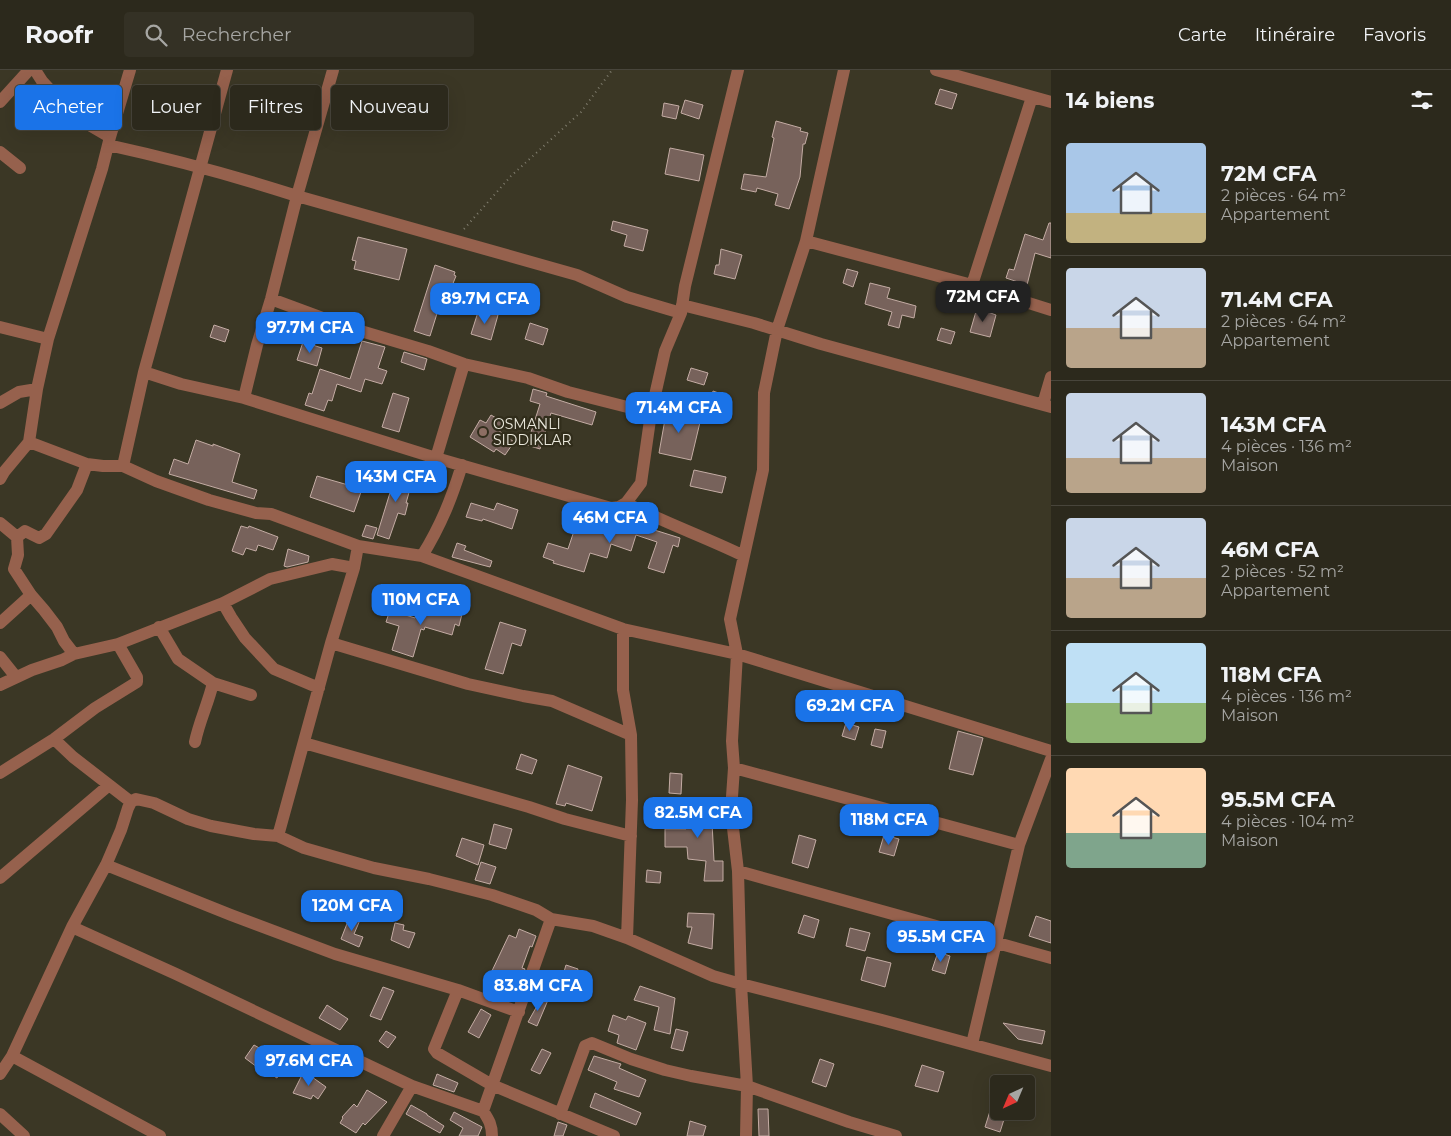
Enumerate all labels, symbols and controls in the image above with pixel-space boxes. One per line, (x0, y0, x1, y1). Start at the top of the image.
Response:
search box (124, 12, 474, 57)
text: Roofr (25, 20, 94, 49)
icon: search (142, 21, 170, 49)
text: Rechercher (182, 23, 292, 46)
text: Carte (1178, 24, 1227, 46)
text: Itinéraire (1255, 24, 1335, 46)
text: Favoris (1363, 24, 1426, 46)
chip: Acheter (15, 85, 122, 130)
chip: Louer (132, 85, 220, 130)
chip: Filtres (230, 85, 321, 130)
chip: Nouveau (331, 85, 448, 130)
icon: filters (1408, 86, 1436, 114)
text: 14 biens (1066, 88, 1154, 113)
text: 72M CFA (1221, 161, 1317, 186)
icon: home (1106, 163, 1166, 223)
text: 2 pièces · 64 m² (1221, 186, 1346, 205)
text: Appartement (1221, 205, 1330, 224)
pin: 72M CFA (937, 280, 1029, 323)
pin: 89.7M CFA (428, 282, 542, 325)
text: 72M CFA (947, 287, 1019, 306)
text: 71.4M CFA (1221, 287, 1333, 312)
icon: home (1106, 288, 1166, 348)
text: 89.7M CFA (441, 289, 529, 308)
pin: 97.7M CFA (253, 312, 367, 354)
text: 2 pièces · 64 m² (1221, 312, 1346, 331)
text: 97.7M CFA (267, 318, 353, 337)
text: Appartement (1221, 331, 1330, 350)
pin: 71.4M CFA (622, 392, 736, 434)
text: 71.4M CFA (637, 398, 721, 417)
text: 143M CFA (1221, 412, 1326, 437)
icon: home (1106, 413, 1166, 473)
place label: OSMANLI SIDDIKLAR (493, 415, 572, 449)
marker: OSMANLI SIDDIKLAR (477, 426, 489, 438)
text: 4 pièces · 136 m² (1221, 437, 1352, 456)
text: Maison (1221, 456, 1279, 475)
pin: 143M CFA (344, 460, 448, 503)
text: 143M CFA (356, 467, 436, 486)
pin: 46M CFA (564, 502, 656, 544)
text: 46M CFA (573, 508, 647, 527)
text: 46M CFA (1221, 537, 1319, 562)
icon: home (1106, 538, 1166, 598)
text: 2 pièces · 52 m² (1221, 562, 1344, 581)
text: Appartement (1221, 581, 1330, 600)
pin: 110M CFA (369, 584, 473, 626)
text: 110M CFA (383, 590, 459, 609)
text: 118M CFA (1221, 662, 1321, 687)
icon: home (1106, 663, 1166, 723)
text: 4 pièces · 136 m² (1221, 687, 1352, 706)
pin: 69.2M CFA (793, 690, 907, 732)
text: 69.2M CFA (806, 696, 894, 715)
text: Maison (1221, 706, 1279, 725)
text: 95.5M CFA (1221, 787, 1335, 812)
icon: home (1106, 788, 1166, 848)
pin: 82.5M CFA (641, 796, 755, 839)
text: 82.5M CFA (654, 803, 742, 822)
pin: 118M CFA (837, 804, 941, 846)
text: 118M CFA (851, 810, 927, 829)
text: 4 pièces · 104 m² (1221, 812, 1354, 831)
text: Maison (1221, 831, 1279, 850)
pin: 120M CFA (300, 890, 404, 932)
text: 120M CFA (312, 896, 392, 915)
pin: 95.5M CFA (884, 920, 998, 963)
text: 95.5M CFA (898, 927, 984, 946)
pin: 83.8M CFA (481, 970, 595, 1012)
text: 83.8M CFA (494, 976, 582, 995)
pin: 97.6M CFA (252, 1044, 366, 1087)
text: 97.6M CFA (266, 1051, 352, 1070)
north arrow (990, 1075, 1035, 1120)
map controls (990, 1075, 1035, 1120)

